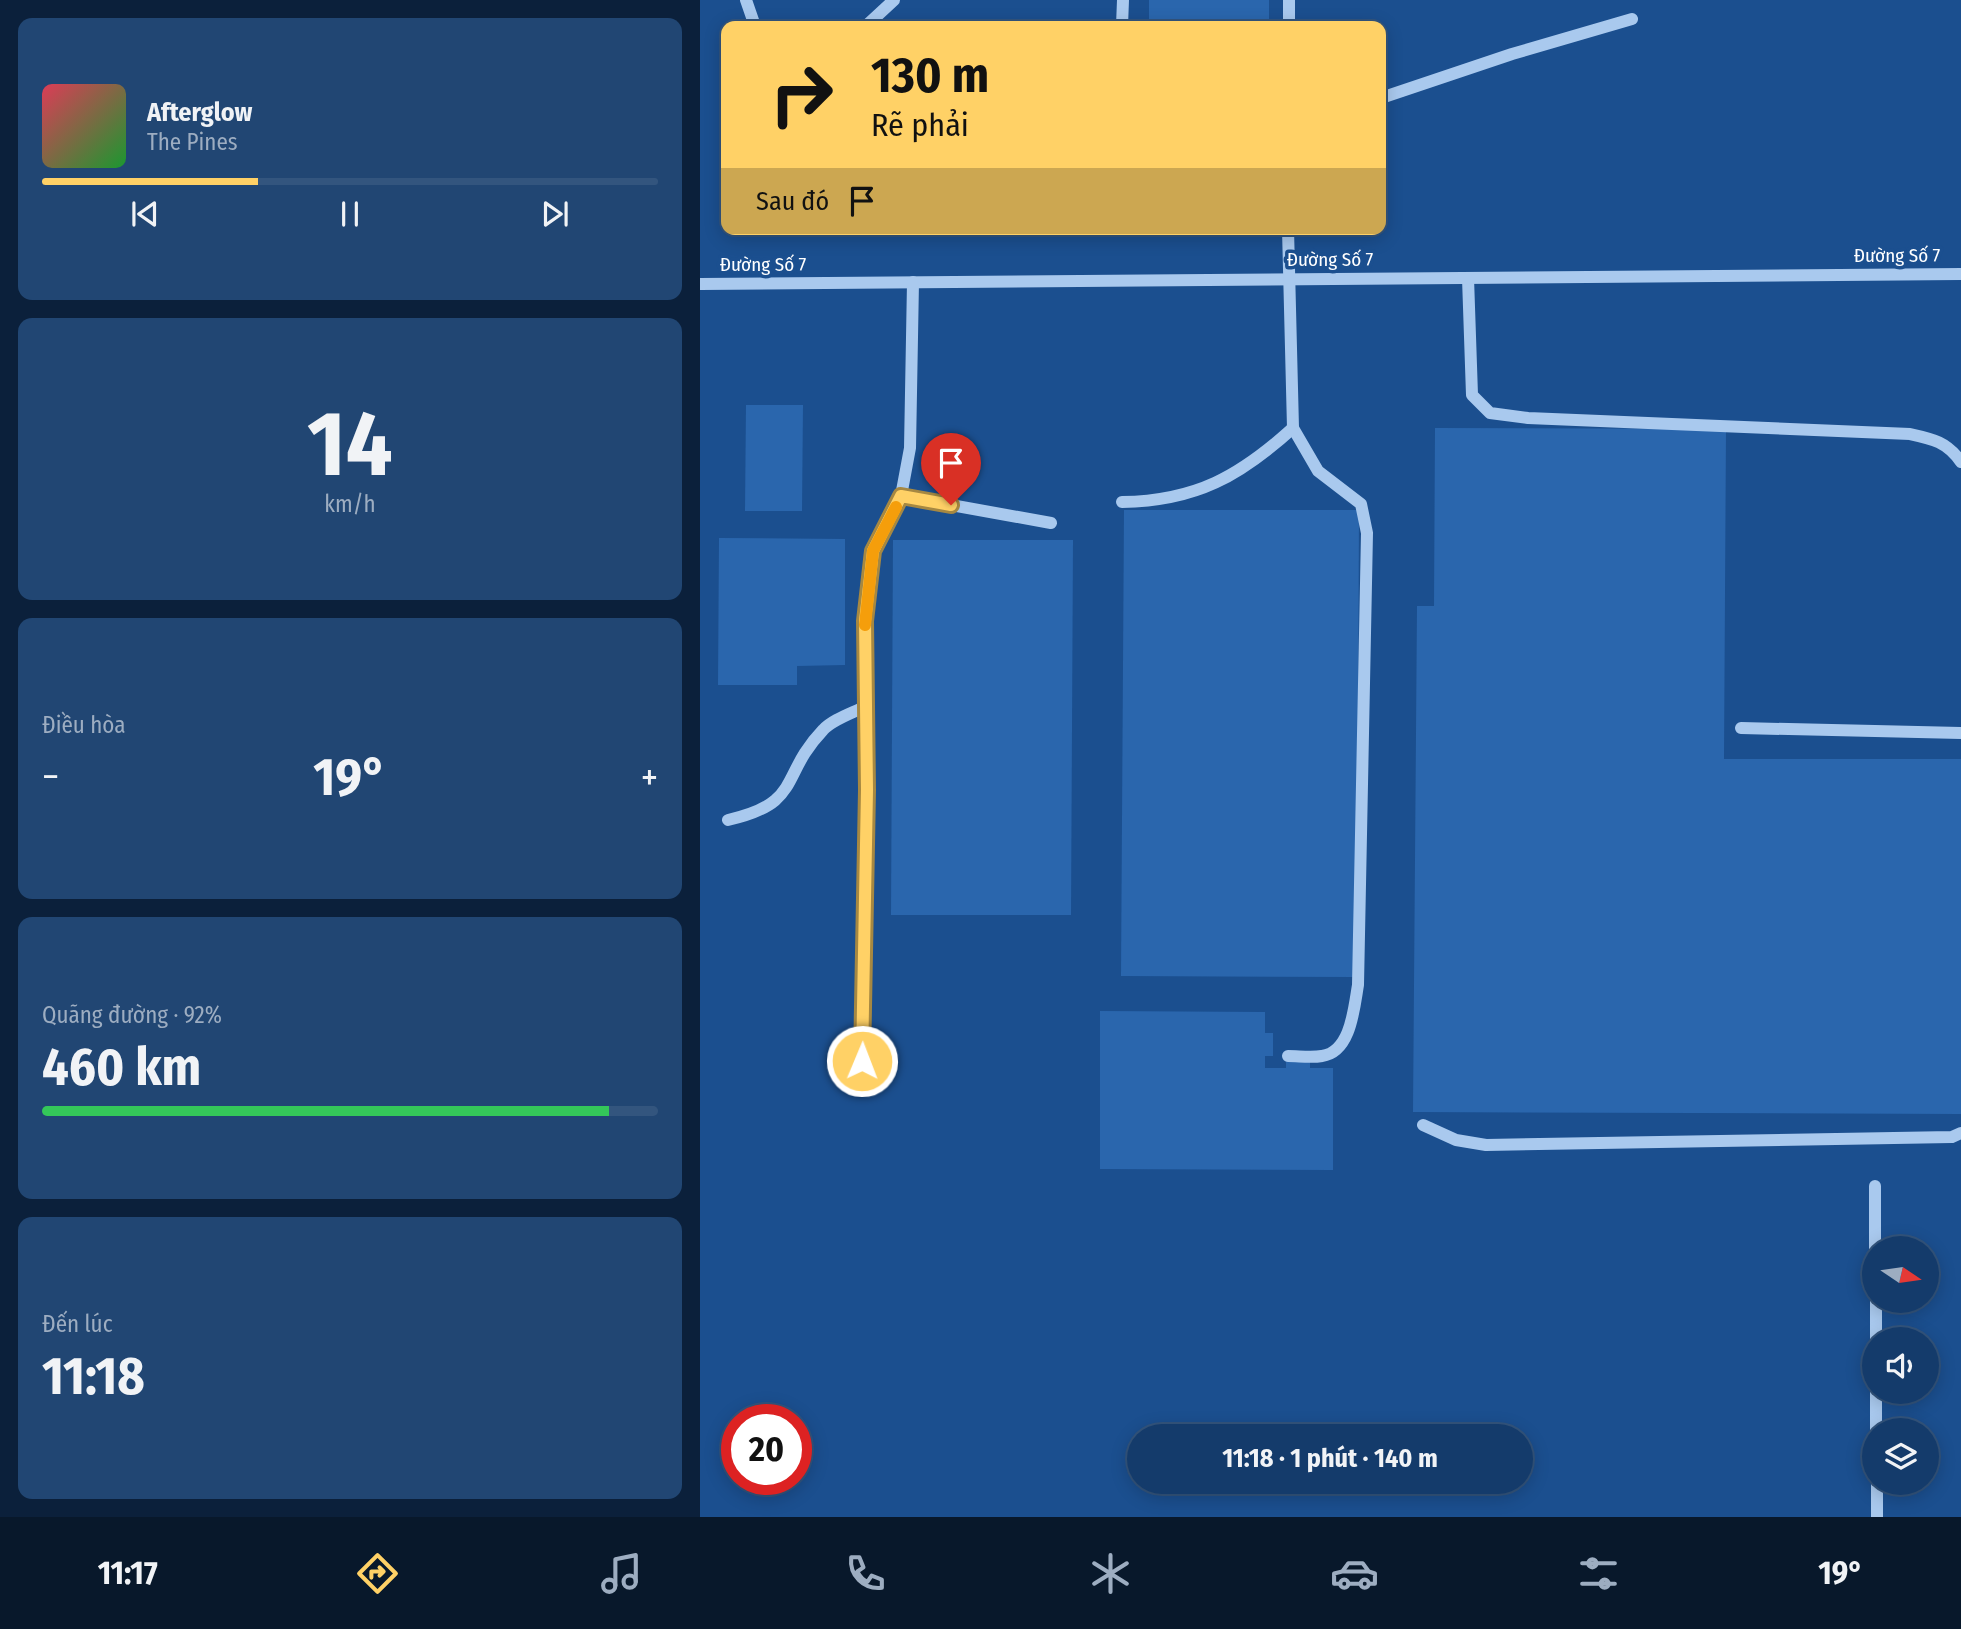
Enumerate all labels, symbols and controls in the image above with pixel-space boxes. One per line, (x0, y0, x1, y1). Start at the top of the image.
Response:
text: 130 m (871, 46, 989, 105)
icon: right (756, 49, 847, 140)
text: Afterglow (147, 97, 252, 128)
text: Rẽ phải (871, 106, 969, 144)
text: The Pines (147, 128, 238, 156)
icon: arrive (843, 182, 881, 220)
text: Sau đó (756, 186, 829, 217)
icon: previous (126, 195, 164, 233)
icon: pause (331, 195, 369, 233)
icon: next (536, 195, 574, 233)
street label: Đường Số 7 (1854, 244, 1941, 267)
street label: Đường Số 7 (1287, 248, 1374, 271)
street label: Đường Số 7 (720, 253, 807, 276)
text: 14 (307, 390, 393, 499)
pin (921, 433, 981, 505)
icon: arrive (932, 444, 970, 482)
text: km/h (324, 490, 376, 518)
text: Điều hòa (42, 711, 126, 739)
text: 19° (313, 746, 387, 809)
text: − (42, 754, 59, 800)
text: + (641, 754, 658, 800)
text: Quãng đường · 92% (42, 1001, 222, 1029)
position arrow (825, 1024, 899, 1098)
text: 460 km (42, 1036, 201, 1099)
north arrow (1862, 1236, 1939, 1312)
map controls (1862, 1236, 1939, 1495)
text: Đến lúc (42, 1310, 112, 1338)
button: sound (1862, 1327, 1939, 1404)
text: 11:18 (42, 1345, 145, 1408)
speed limit sign: 20 (721, 1404, 812, 1495)
button: layers (1862, 1418, 1939, 1495)
text: 11:18 · 1 phút · 140 m (1222, 1443, 1438, 1474)
icon: directions (353, 1549, 402, 1598)
icon: music (597, 1549, 646, 1598)
icon: phone (841, 1549, 890, 1598)
icon: climate (1086, 1549, 1135, 1598)
icon: car (1330, 1549, 1379, 1598)
icon: filters (1574, 1549, 1623, 1598)
text: 11:17 (98, 1554, 158, 1592)
text: 19° (1818, 1554, 1863, 1592)

